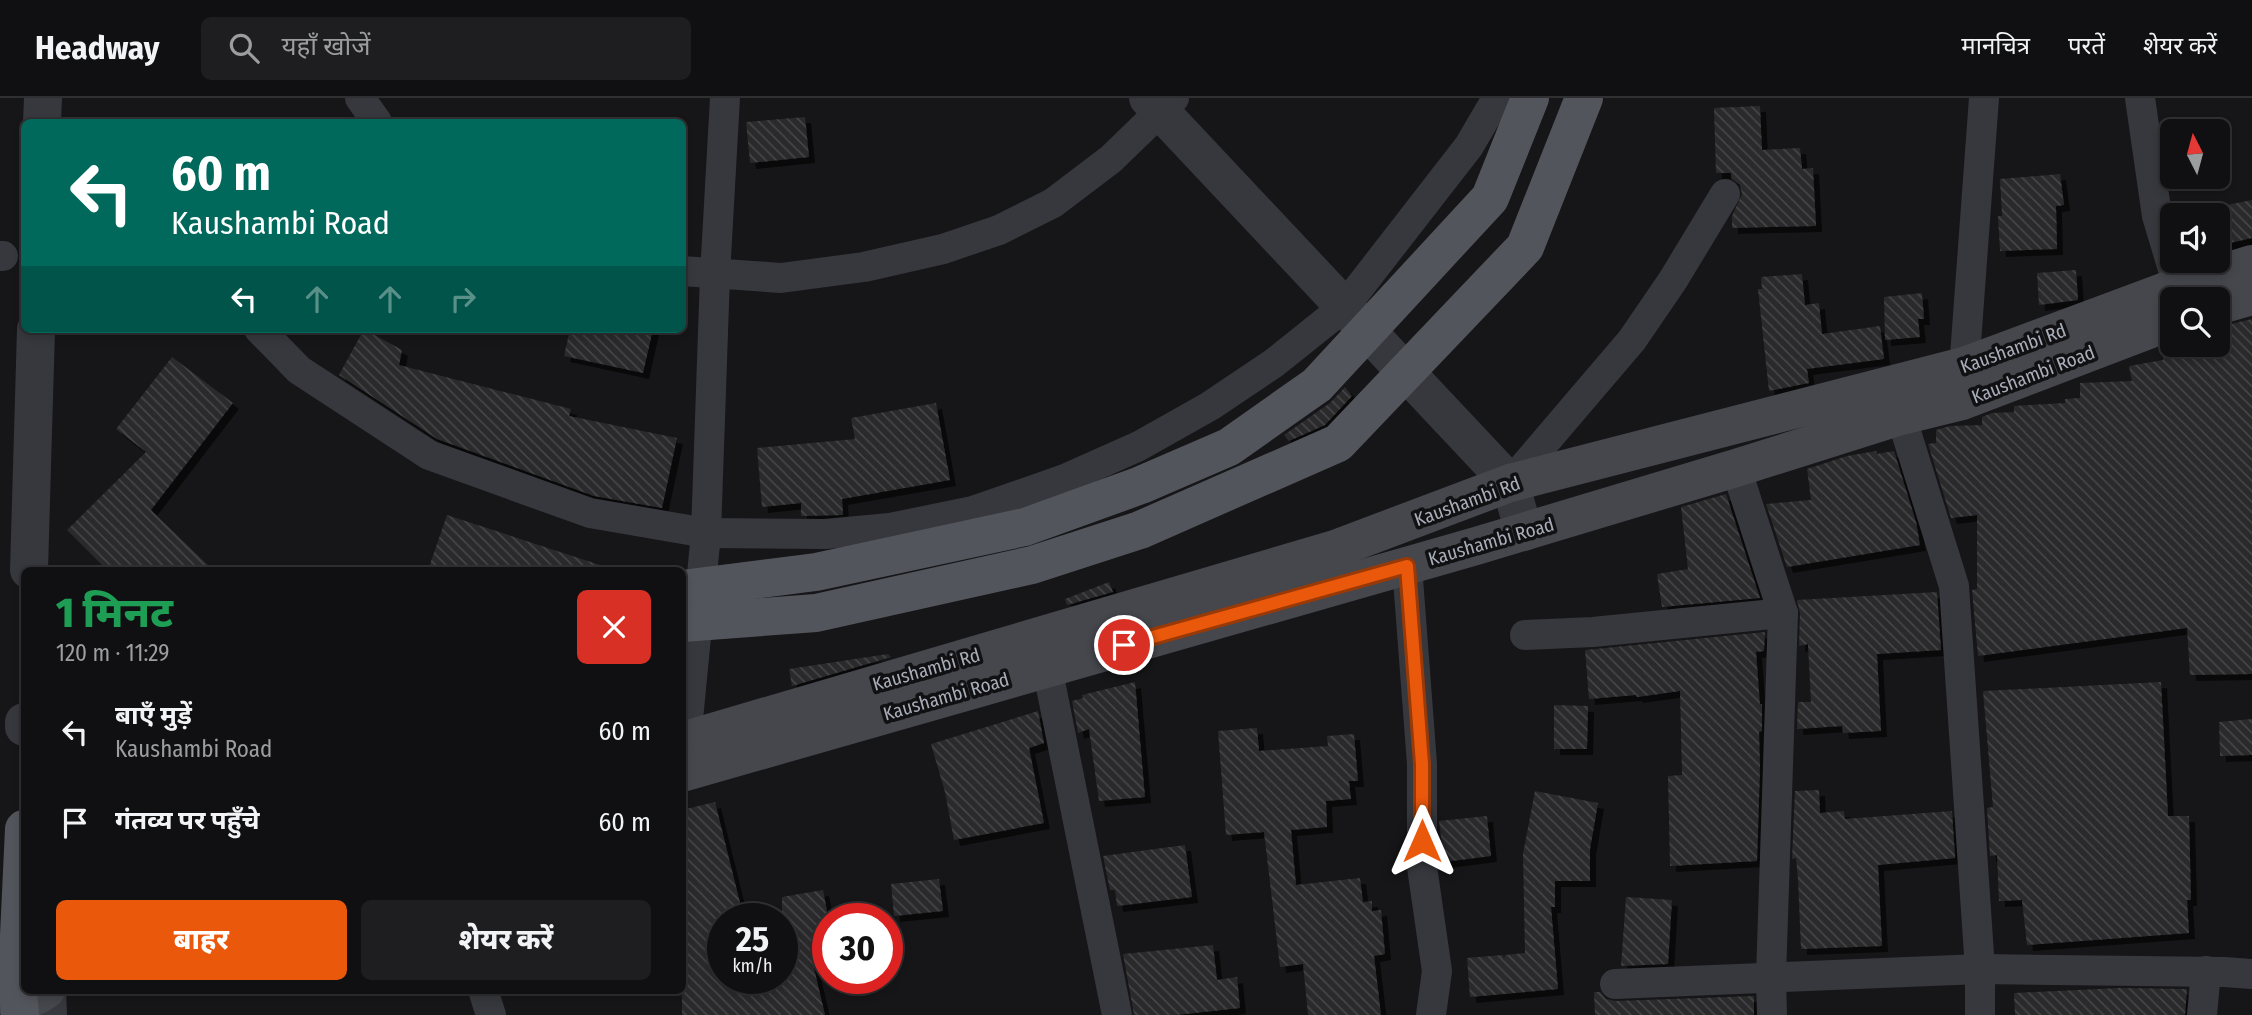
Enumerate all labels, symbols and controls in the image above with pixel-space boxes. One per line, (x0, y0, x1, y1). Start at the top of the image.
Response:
search box (201, 17, 691, 80)
text: Headway (35, 28, 159, 68)
icon: search (225, 29, 263, 67)
text: यहाँ खोजें (281, 31, 371, 62)
text: मानचित्र (1961, 32, 2030, 60)
text: परतें (2068, 32, 2105, 60)
text: शेयर करें (2143, 32, 2217, 60)
north arrow (2160, 119, 2230, 189)
map controls (2160, 119, 2230, 357)
text: 60 m (171, 144, 271, 203)
icon: left (56, 147, 147, 238)
button: sound (2160, 203, 2230, 273)
text: Kaushambi Road (171, 204, 390, 242)
icon: left (225, 280, 263, 318)
icon: ahead (298, 280, 336, 318)
icon: ahead (371, 280, 409, 318)
icon: right (444, 280, 482, 318)
button: search (2160, 287, 2230, 357)
street label: Kaushambi Rd (1957, 319, 2069, 378)
street label: Kaushambi Road (1968, 340, 2098, 408)
street label: Kaushambi Rd (1411, 472, 1523, 531)
street label: Kaushambi Road (1426, 513, 1557, 570)
text: 1 मिनट (56, 588, 173, 638)
button: close (577, 590, 651, 664)
pin (1094, 615, 1154, 675)
icon: arrive (1105, 626, 1143, 664)
text: 120 m · 11:29 (56, 639, 170, 667)
street label: Kaushambi Rd (870, 643, 983, 696)
street label: Kaushambi Road (881, 668, 1012, 725)
text: बाएँ मुड़ें (115, 700, 192, 731)
icon: left (56, 713, 94, 751)
text: 60 m (598, 716, 651, 747)
text: Kaushambi Road (115, 735, 272, 763)
icon: arrive (56, 804, 94, 842)
position arrow (1385, 804, 1459, 878)
text: गंतव्य पर पहुँचे (115, 805, 259, 836)
text: 60 m (598, 807, 651, 838)
button: बाहर (56, 900, 347, 980)
button: शेयर करें (361, 900, 651, 980)
speed limit sign: 30 (812, 903, 903, 994)
text: 25 (736, 918, 769, 960)
text: km/h (732, 955, 773, 977)

